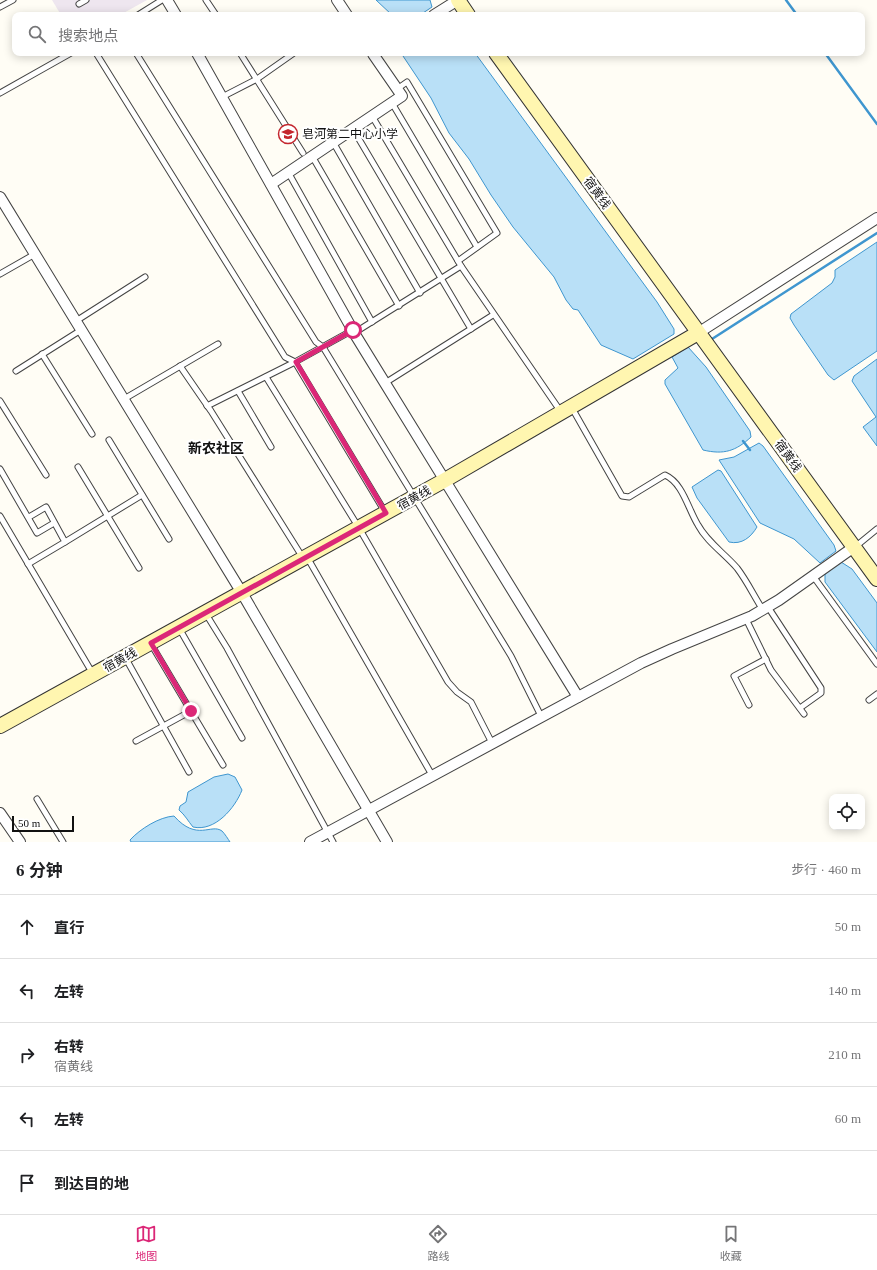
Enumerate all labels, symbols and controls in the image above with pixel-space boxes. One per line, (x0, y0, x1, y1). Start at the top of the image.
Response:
search box (12, 12, 865, 56)
icon: search (26, 23, 48, 45)
text: 搜索地点 (58, 28, 118, 44)
school or university icon: 皂河第二中心小学 (277, 123, 299, 145)
place label: 皂河第二中心小学 (302, 127, 398, 141)
street label: 宿黄线 (581, 174, 613, 212)
route start (344, 321, 362, 339)
street label: 宿黄线 (772, 437, 804, 475)
district label: 新农社区 (188, 440, 244, 456)
street label: 宿黄线 (395, 483, 433, 513)
street label: 宿黄线 (101, 645, 139, 675)
route end (182, 702, 200, 720)
map controls (829, 794, 865, 830)
button: locate (829, 794, 865, 830)
scale bar (12, 814, 74, 833)
text: 50 m (18, 817, 40, 829)
text: 6 分钟 (16, 861, 63, 880)
text: 步行 · 460 m (791, 862, 861, 877)
icon: ahead (16, 916, 38, 938)
text: 50 m (835, 919, 861, 934)
text: 直行 (54, 920, 84, 936)
icon: left (16, 980, 38, 1002)
text: 140 m (828, 983, 861, 998)
text: 左转 (54, 984, 84, 1000)
text: 右转 (54, 1039, 84, 1055)
icon: right (16, 1044, 38, 1066)
text: 210 m (828, 1047, 861, 1062)
text: 宿黄线 (54, 1059, 93, 1074)
icon: left (16, 1108, 38, 1130)
text: 60 m (835, 1111, 861, 1126)
text: 左转 (54, 1112, 84, 1128)
icon: arrive (16, 1172, 38, 1194)
text: 到达目的地 (54, 1176, 129, 1192)
tab: 地图 (135, 1223, 157, 1263)
tab: 路线 (427, 1223, 449, 1263)
tab: 收藏 (720, 1223, 742, 1263)

